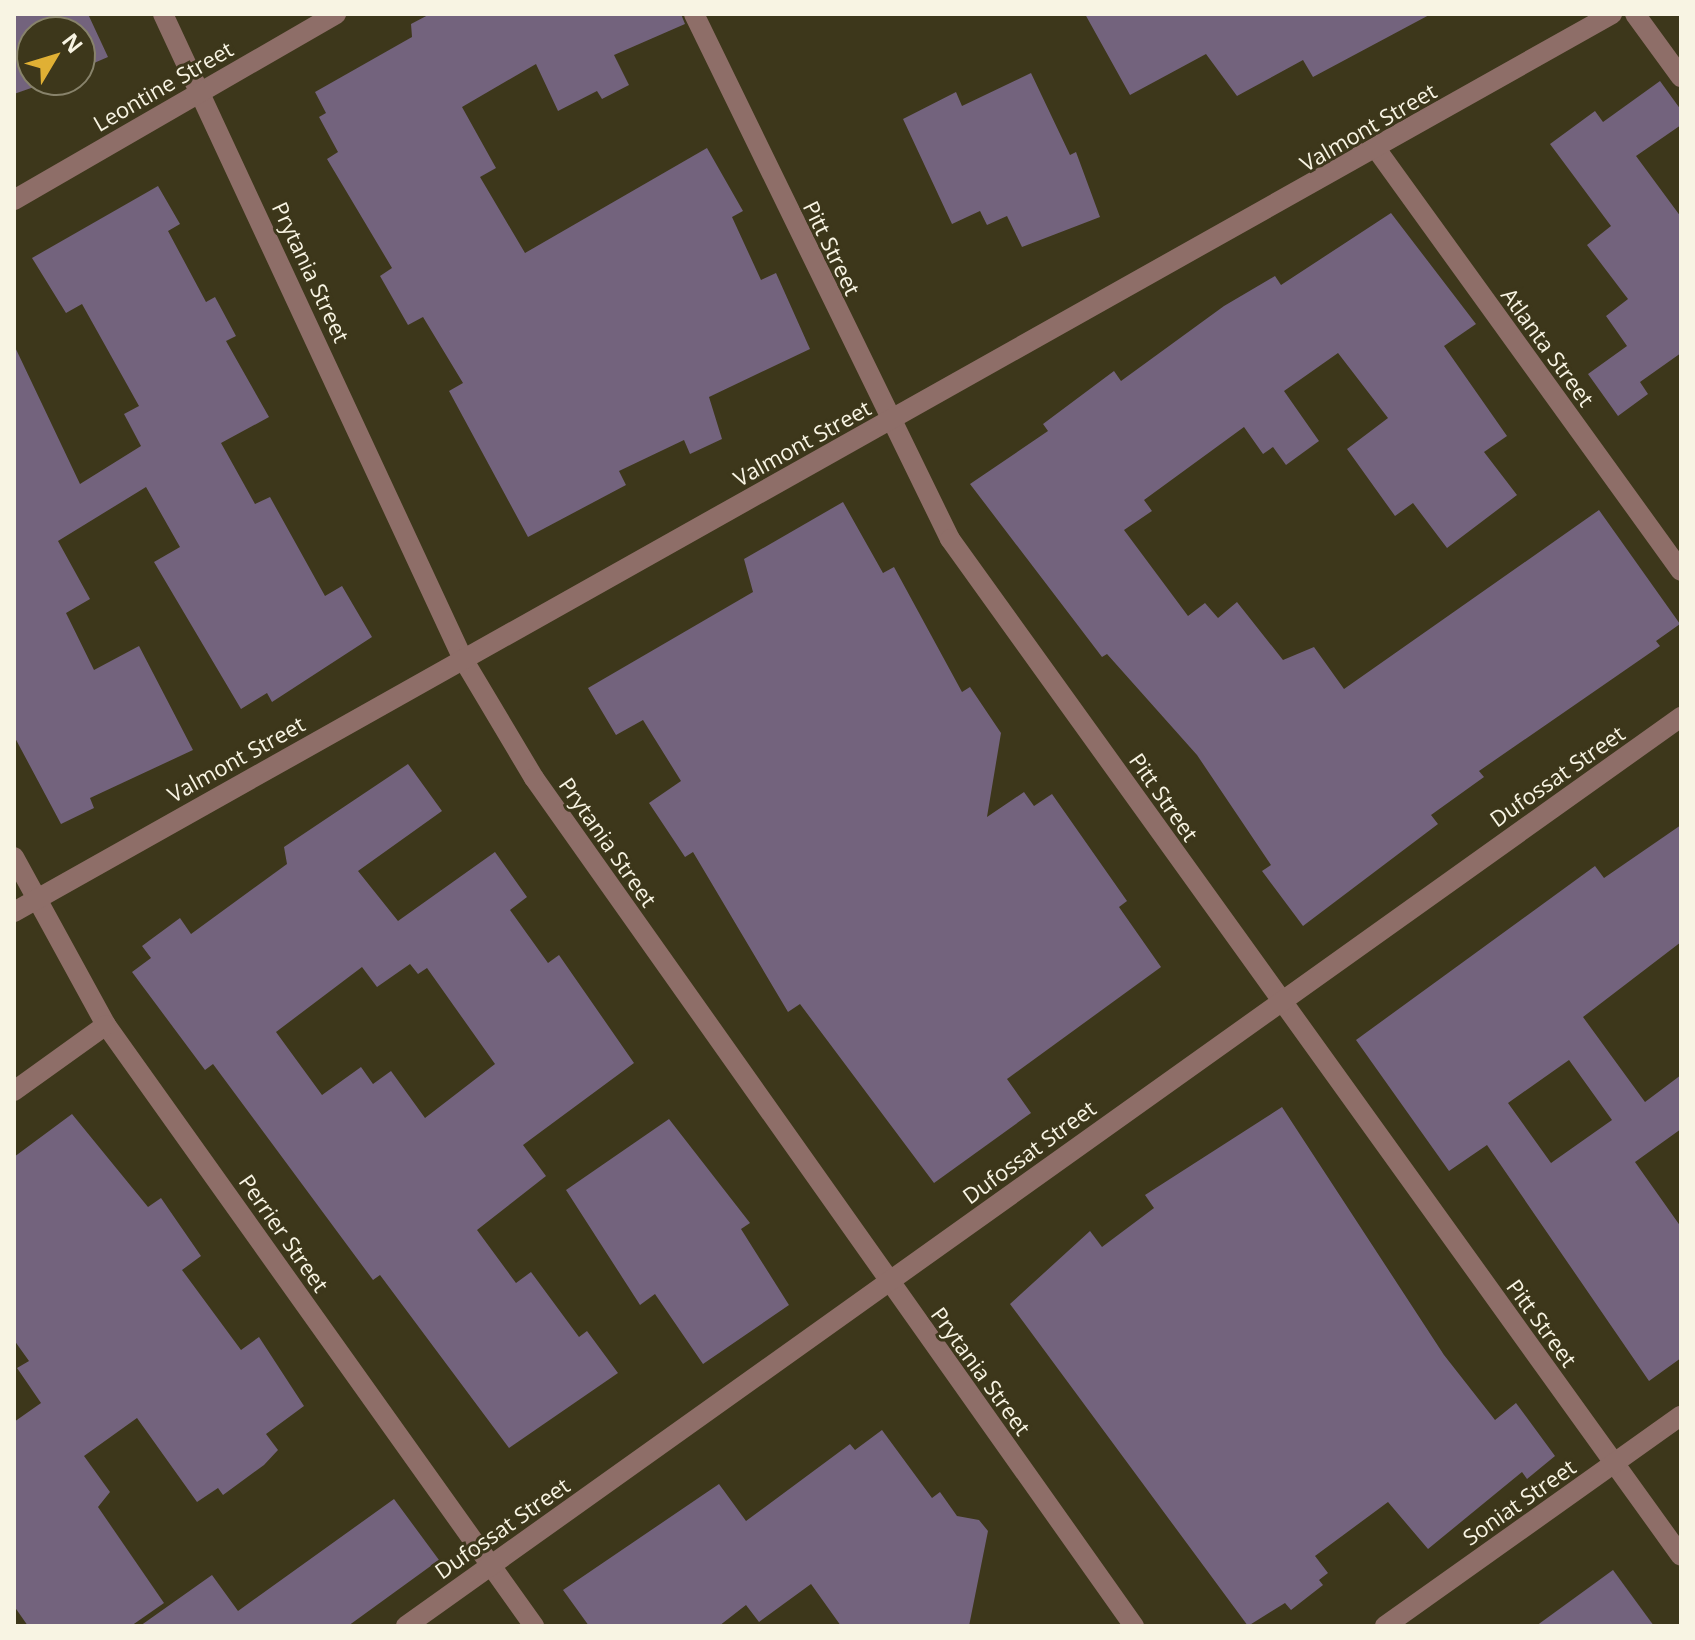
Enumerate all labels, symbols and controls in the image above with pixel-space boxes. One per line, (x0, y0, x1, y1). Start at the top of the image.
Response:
north arrow (16, 16, 96, 96)
text: N (56, 26, 91, 59)
street label: Leontine Street (88, 35, 238, 137)
street label: Valmont Street (1295, 77, 1441, 177)
street label: Pitt Street (798, 197, 866, 299)
street label: Prytania Street (267, 198, 355, 346)
street label: Atlanta Street (1496, 283, 1600, 411)
street label: Valmont Street (729, 394, 875, 492)
street label: Valmont Street (163, 710, 309, 808)
street label: Dufossat Street (1485, 720, 1629, 832)
street label: Pitt Street (1124, 748, 1204, 846)
street label: Prytania Street (554, 772, 662, 912)
street label: Dufossat Street (957, 1095, 1101, 1209)
street label: Perrier Street (234, 1169, 334, 1297)
street label: Pitt Street (1501, 1274, 1583, 1372)
street label: Prytania Street (926, 1302, 1036, 1440)
street label: Soniat Street (1458, 1453, 1580, 1551)
street label: Dufossat Street (430, 1472, 574, 1584)

